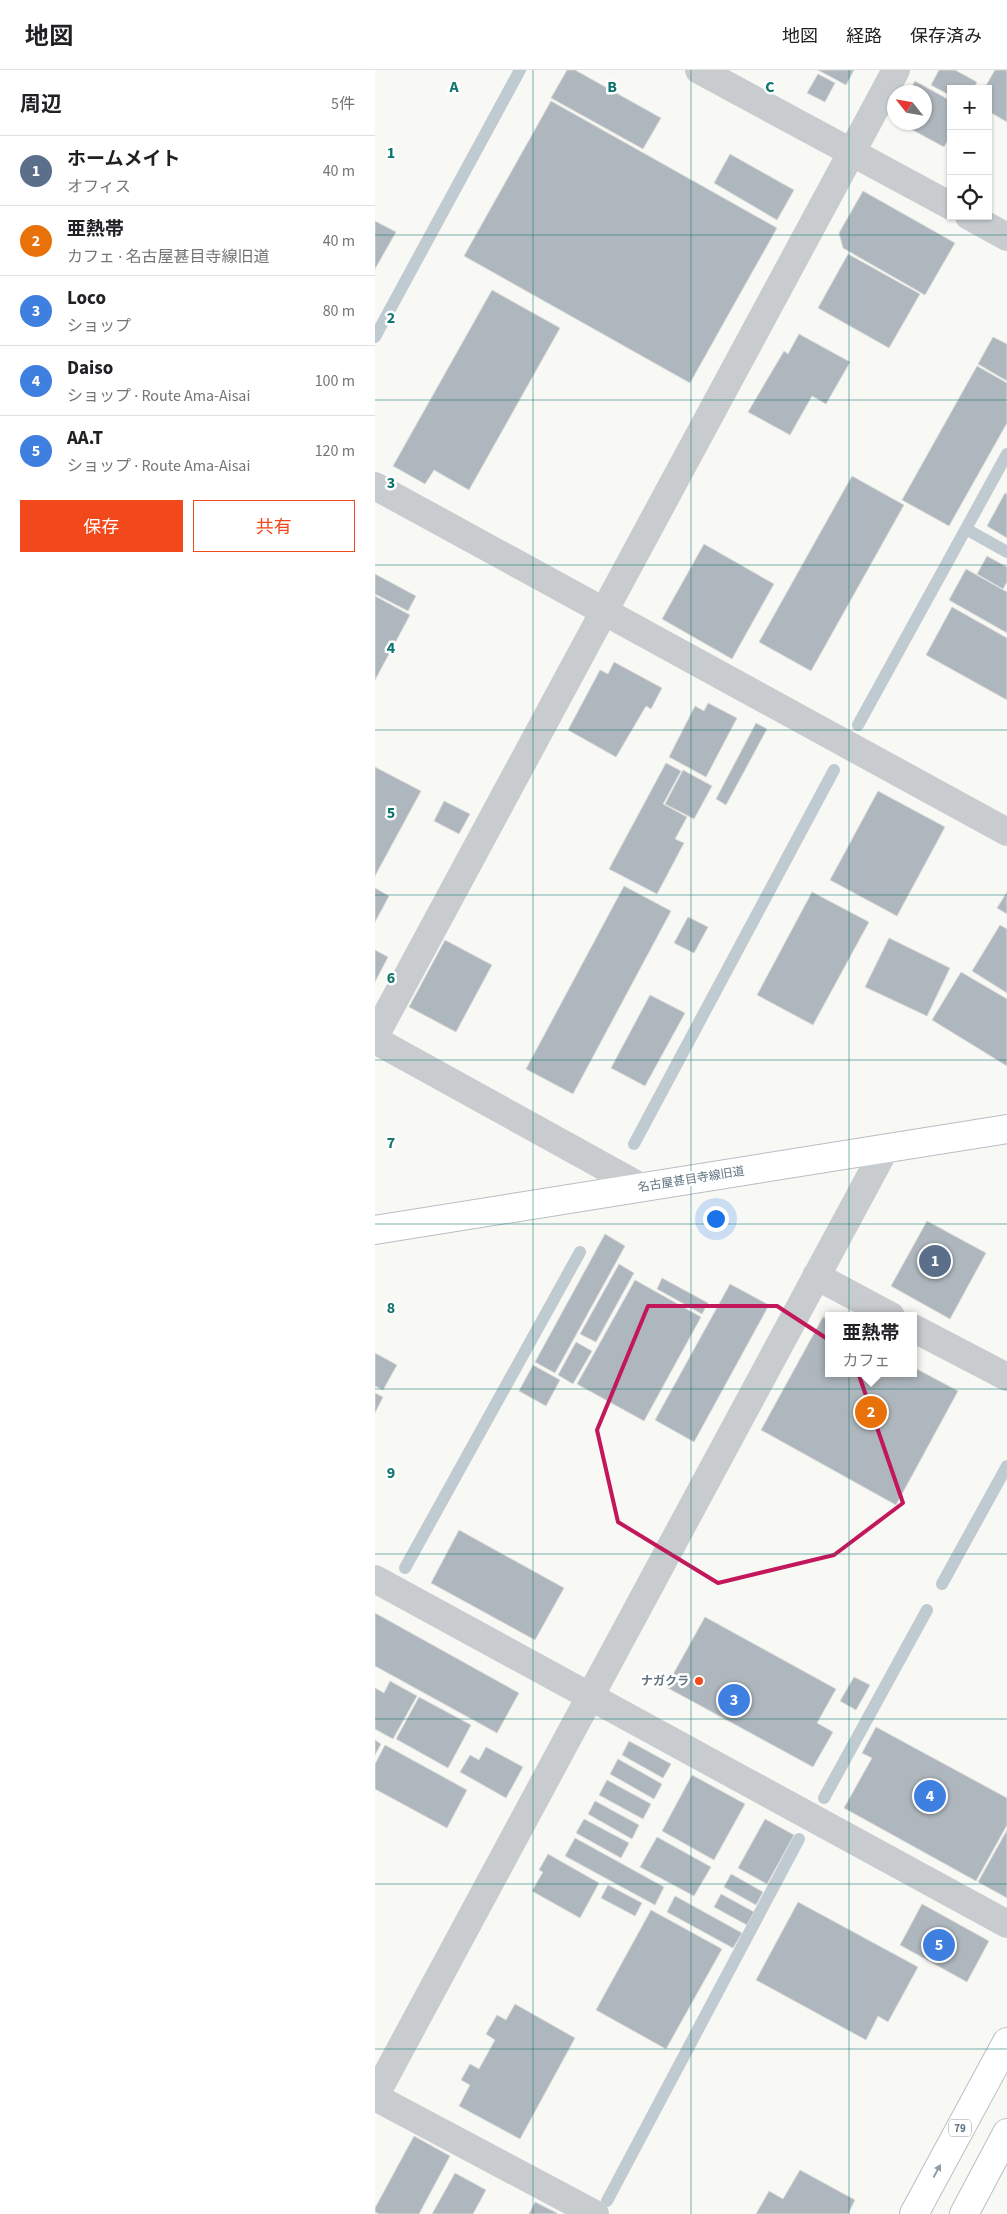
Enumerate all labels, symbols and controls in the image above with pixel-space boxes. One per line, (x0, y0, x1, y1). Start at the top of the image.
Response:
text: 地図 (25, 19, 73, 54)
text: 地図 (782, 24, 818, 49)
text: 経路 (846, 24, 882, 49)
text: 保存済み (910, 24, 982, 49)
text: A (448, 76, 459, 98)
text: B (607, 76, 617, 98)
text: C (765, 76, 775, 98)
north arrow (887, 85, 932, 130)
map controls (947, 85, 992, 220)
button: + (947, 85, 992, 130)
text: 周辺 (20, 89, 62, 119)
text: 5件 (331, 93, 355, 115)
button: − (947, 130, 992, 175)
text: 1 (387, 142, 395, 164)
text: ホームメイト (67, 146, 180, 173)
text: 1 (32, 160, 40, 182)
text: 40 m (323, 160, 355, 182)
button: locate (947, 175, 992, 220)
text: オフィス (67, 176, 131, 198)
text: 亜熱帯 (67, 216, 124, 243)
text: 2 (32, 230, 40, 252)
text: 40 m (323, 230, 355, 252)
text: カフェ · 名古屋甚目寺線旧道 (67, 246, 269, 268)
text: Loco (67, 285, 106, 312)
text: 3 (32, 300, 40, 322)
text: 80 m (323, 300, 355, 322)
text: 2 (387, 307, 395, 329)
text: ショップ (67, 315, 131, 337)
text: Daiso (67, 355, 113, 382)
text: 4 (32, 370, 40, 392)
text: 100 m (315, 370, 355, 392)
text: ショップ · Route Ama-Aisai (67, 385, 250, 407)
text: AA.T (67, 425, 103, 452)
text: 5 (32, 440, 40, 462)
text: 120 m (315, 440, 355, 462)
text: ショップ · Route Ama-Aisai (67, 455, 250, 477)
text: 3 (387, 472, 395, 494)
button: 保存 (20, 500, 183, 552)
button: 共有 (193, 500, 355, 552)
text: 4 (387, 637, 396, 659)
text: 5 (387, 802, 395, 824)
text: 6 (387, 967, 395, 989)
text: 7 (387, 1132, 395, 1154)
street label: 名古屋甚目寺線旧道 (636, 1163, 746, 1196)
your location (703, 1206, 729, 1232)
pin: 1 (919, 1242, 951, 1280)
text: 8 (387, 1297, 395, 1319)
popup (825, 1312, 917, 1377)
text: 亜熱帯 (842, 1320, 900, 1347)
text: カフェ (842, 1350, 891, 1372)
pin: 2 (855, 1393, 887, 1431)
text: 9 (387, 1462, 395, 1484)
place label: ナガクラ (641, 1673, 689, 1690)
marker: ナガクラ (693, 1675, 705, 1687)
pin: 3 (718, 1681, 750, 1719)
pin: 4 (914, 1777, 946, 1815)
pin: 5 (923, 1926, 955, 1964)
road number: 79 (949, 2120, 971, 2136)
one-way arrow (933, 2164, 941, 2178)

